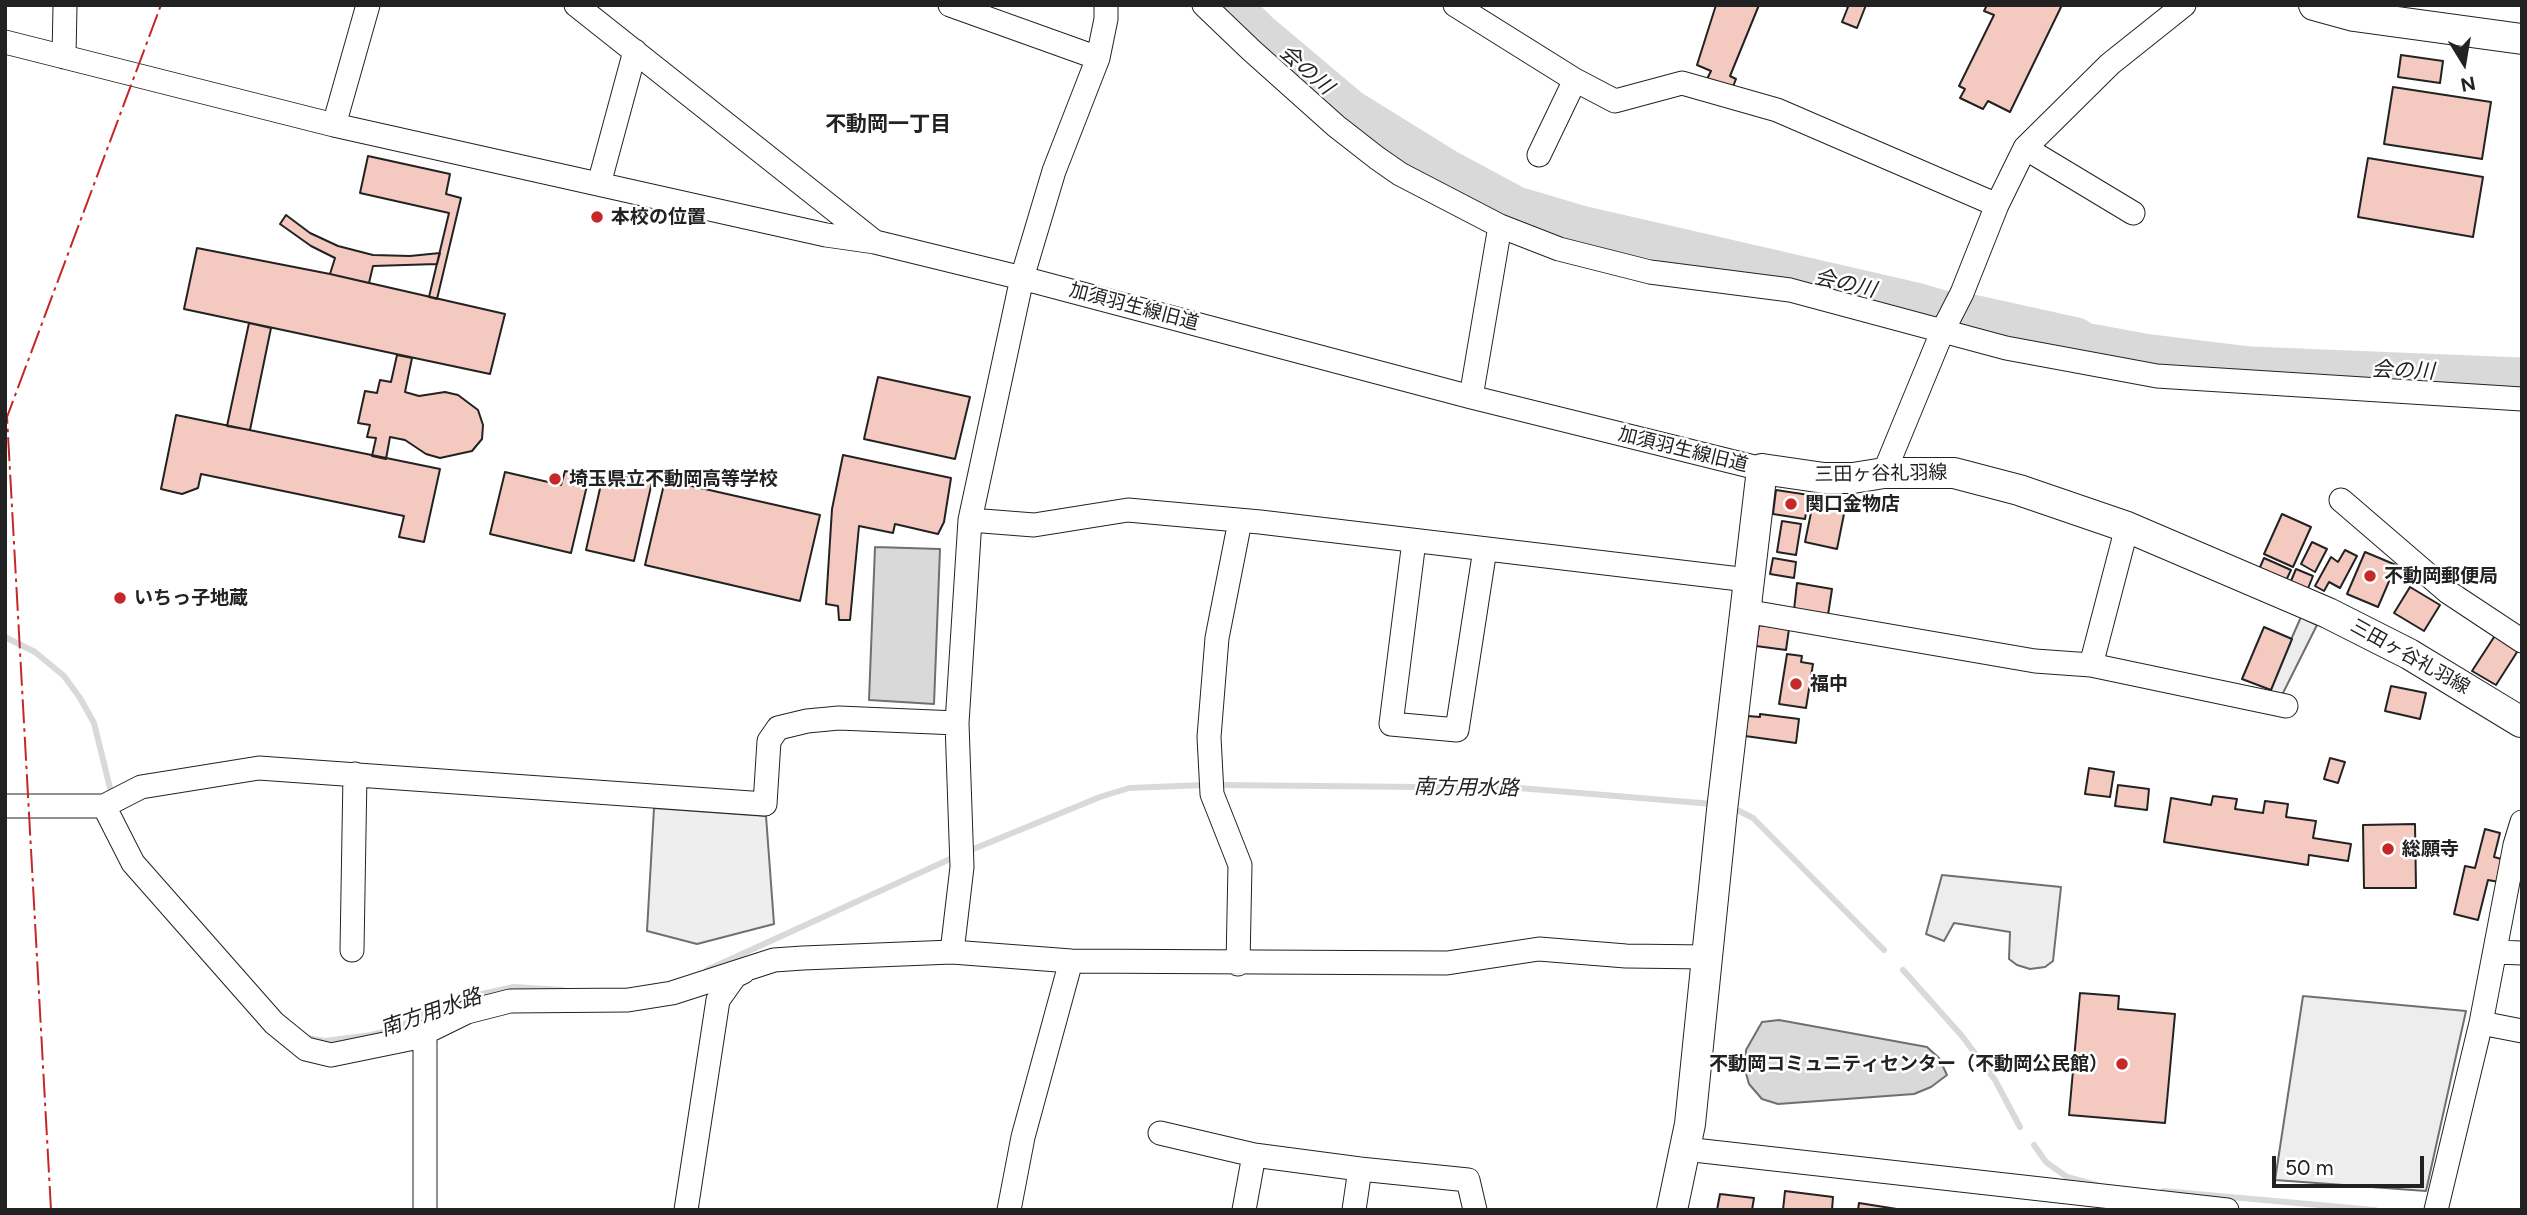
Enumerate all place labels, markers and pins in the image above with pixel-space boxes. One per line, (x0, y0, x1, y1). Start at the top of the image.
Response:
place label: 本校の位置 (611, 206, 706, 228)
marker: 本校の位置 (589, 209, 605, 225)
place label: 埼玉県立不動岡高等学校 (569, 468, 778, 490)
marker: 埼玉県立不動岡高等学校 (547, 471, 563, 487)
place label: 関口金物店 (1805, 493, 1900, 515)
marker: 関口金物店 (1783, 496, 1799, 512)
place label: 不動岡郵便局 (2384, 565, 2498, 587)
marker: 不動岡郵便局 (2362, 568, 2378, 584)
place label: いちっ子地蔵 (134, 587, 248, 609)
marker: いちっ子地蔵 (112, 590, 128, 606)
place label: 福中 (1810, 673, 1848, 695)
marker: 福中 (1788, 676, 1804, 692)
place label: 総願寺 (2402, 838, 2459, 860)
marker: 総願寺 (2380, 841, 2396, 857)
place label: 不動岡コミュニティセンター（不動岡公民館） (1709, 1053, 2108, 1075)
marker: 不動岡コミュニティセンター（不動岡公民館） (2114, 1056, 2130, 1072)

